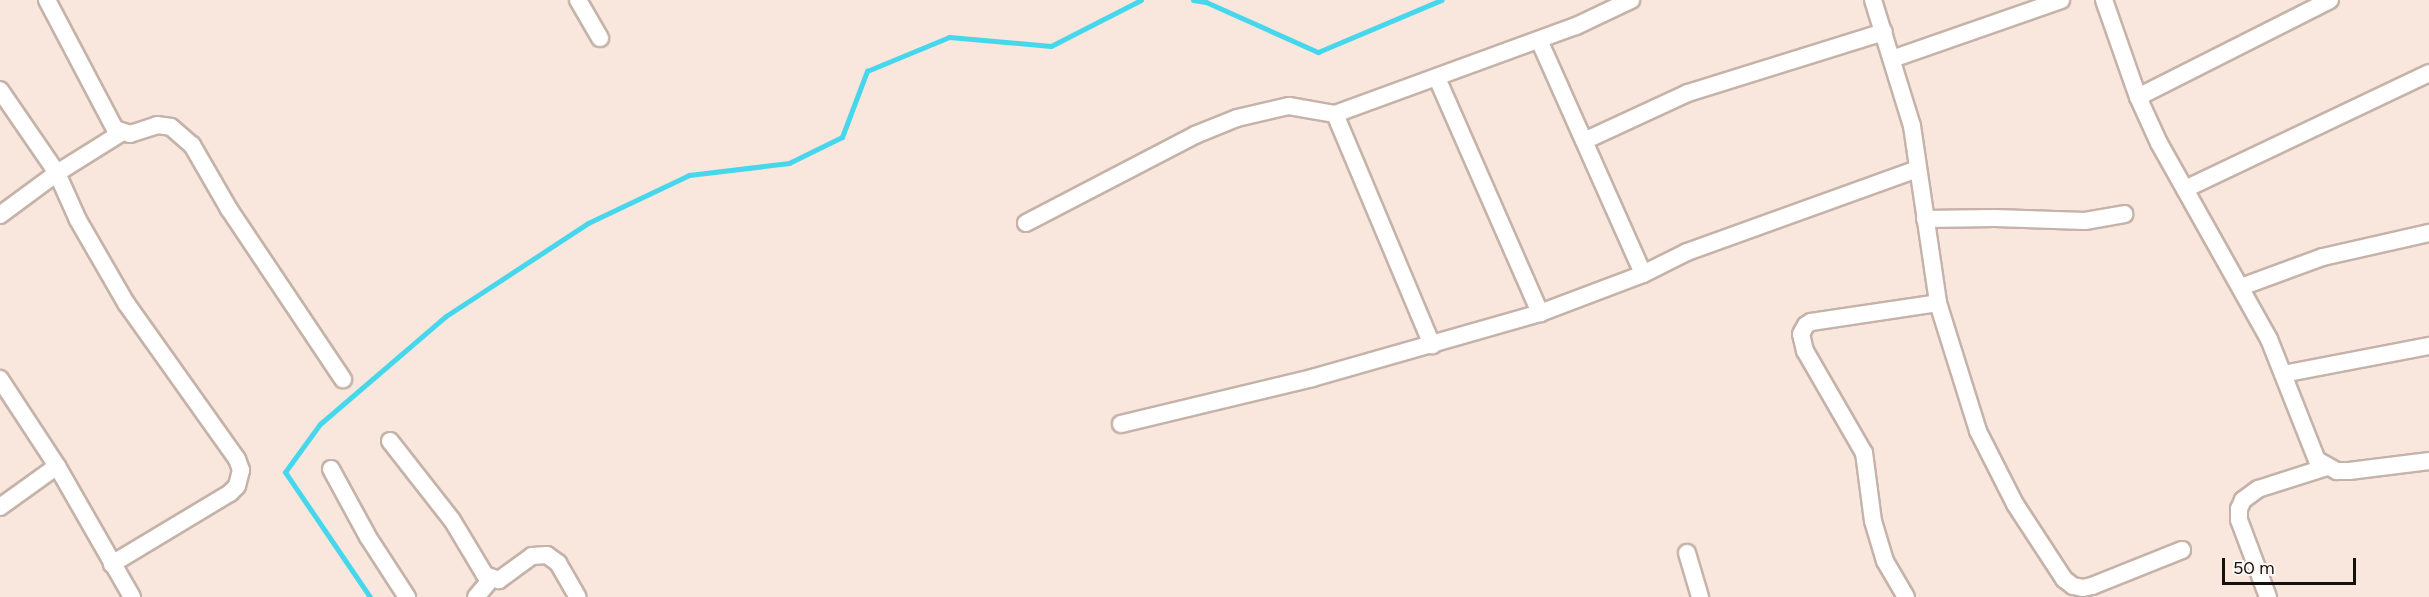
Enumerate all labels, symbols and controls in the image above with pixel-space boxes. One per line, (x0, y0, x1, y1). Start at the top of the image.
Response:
scale bar (2225, 546, 2358, 584)
text: 50 m (2233, 557, 2275, 579)

